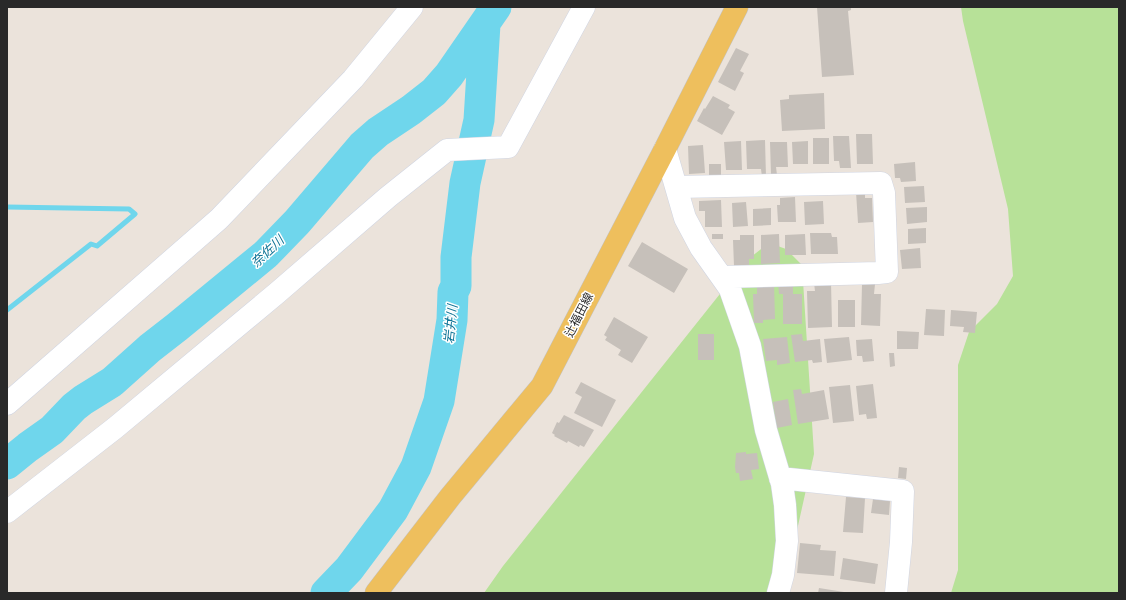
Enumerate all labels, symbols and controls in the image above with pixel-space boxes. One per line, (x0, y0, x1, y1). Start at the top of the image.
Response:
water label: 奈佐川 (247, 230, 289, 271)
street label: 辻福田線 (561, 290, 597, 340)
water label: 岩井川 (440, 302, 461, 344)

